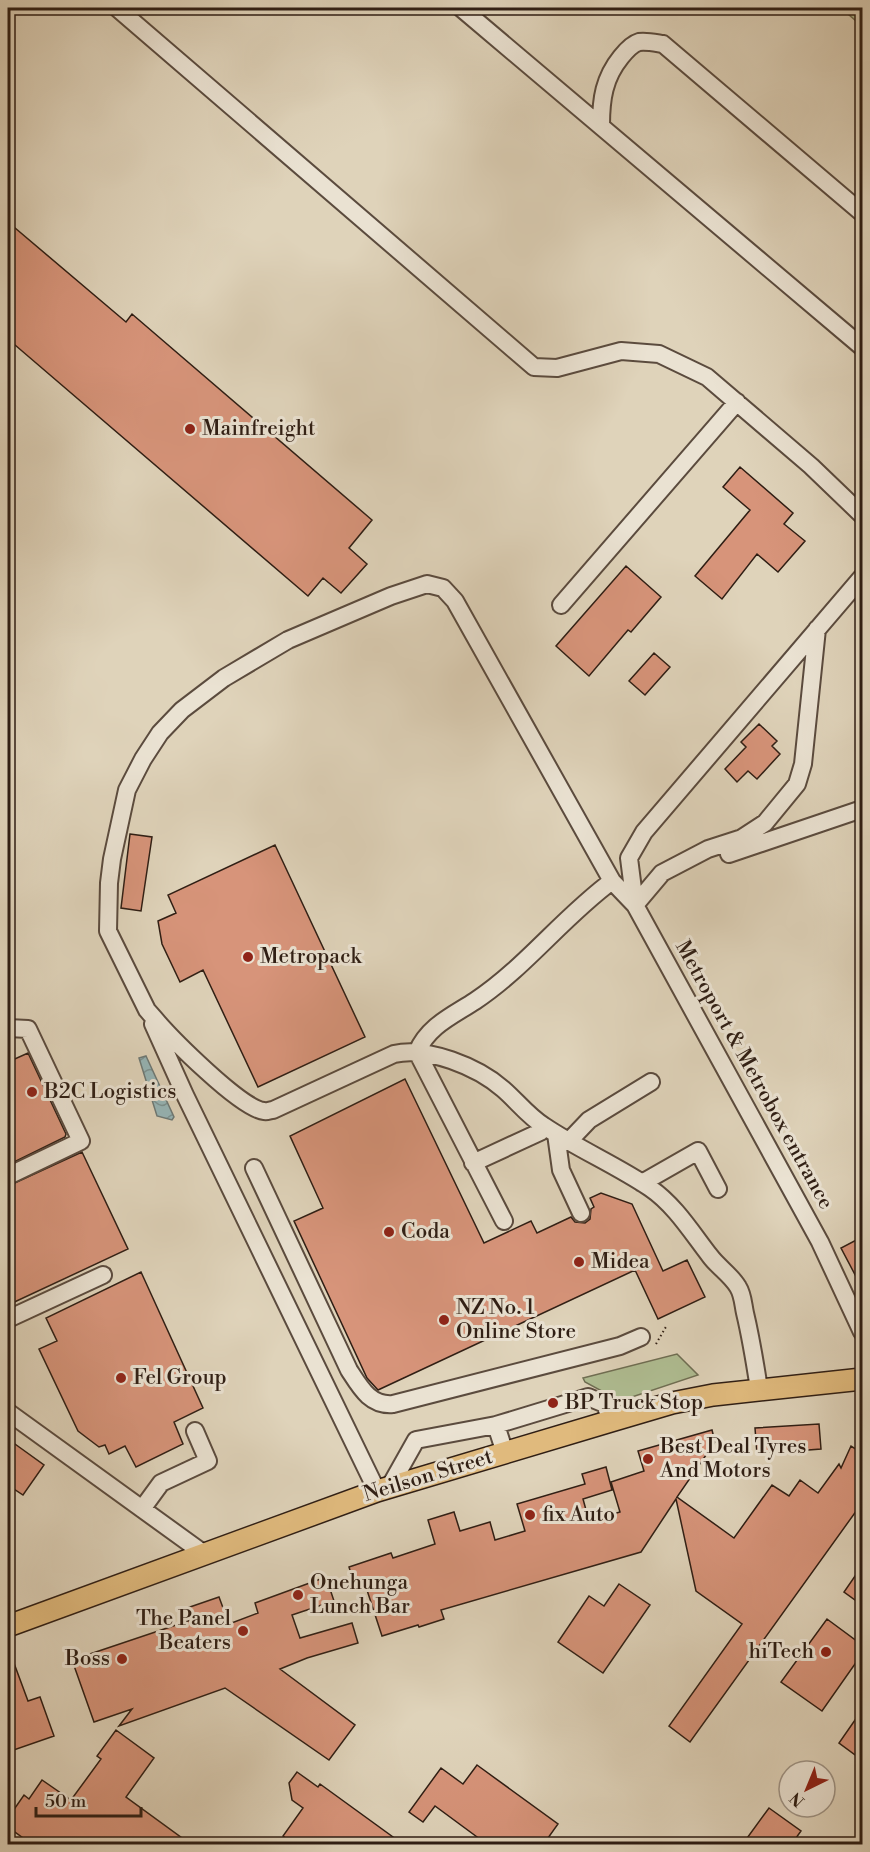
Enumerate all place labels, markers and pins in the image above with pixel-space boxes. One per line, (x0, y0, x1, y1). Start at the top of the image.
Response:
place label: Mainfreight (202, 416, 316, 442)
marker: Mainfreight (183, 422, 197, 436)
place label: Metropack (260, 944, 363, 970)
marker: Metropack (241, 950, 255, 964)
place label: B2C Logistics (43, 1079, 177, 1105)
marker: B2C Logistics (25, 1085, 39, 1099)
place label: Coda (401, 1219, 450, 1245)
marker: Coda (382, 1225, 396, 1239)
place label: Midea (591, 1249, 650, 1275)
marker: Midea (572, 1255, 586, 1269)
place label: NZ No. 1 Online Store (456, 1295, 576, 1345)
marker: NZ No. 1 Online Store (437, 1313, 451, 1327)
place label: Fel Group (133, 1365, 227, 1391)
marker: Fel Group (114, 1371, 128, 1385)
place label: BP Truck Stop (564, 1390, 703, 1416)
marker: BP Truck Stop (546, 1396, 560, 1410)
place label: Best Deal Tyres And Motors (659, 1434, 806, 1484)
marker: Best Deal Tyres And Motors (641, 1452, 655, 1466)
place label: fix Auto (542, 1502, 615, 1528)
marker: fix Auto (523, 1508, 537, 1522)
place label: Onehunga Lunch Bar (310, 1570, 410, 1620)
marker: Onehunga Lunch Bar (291, 1588, 305, 1602)
place label: The Panel Beaters (136, 1606, 231, 1656)
marker: The Panel Beaters (236, 1624, 250, 1638)
place label: hiTech (749, 1639, 814, 1665)
marker: hiTech (819, 1645, 833, 1659)
place label: Boss (64, 1646, 110, 1672)
marker: Boss (115, 1652, 129, 1666)

